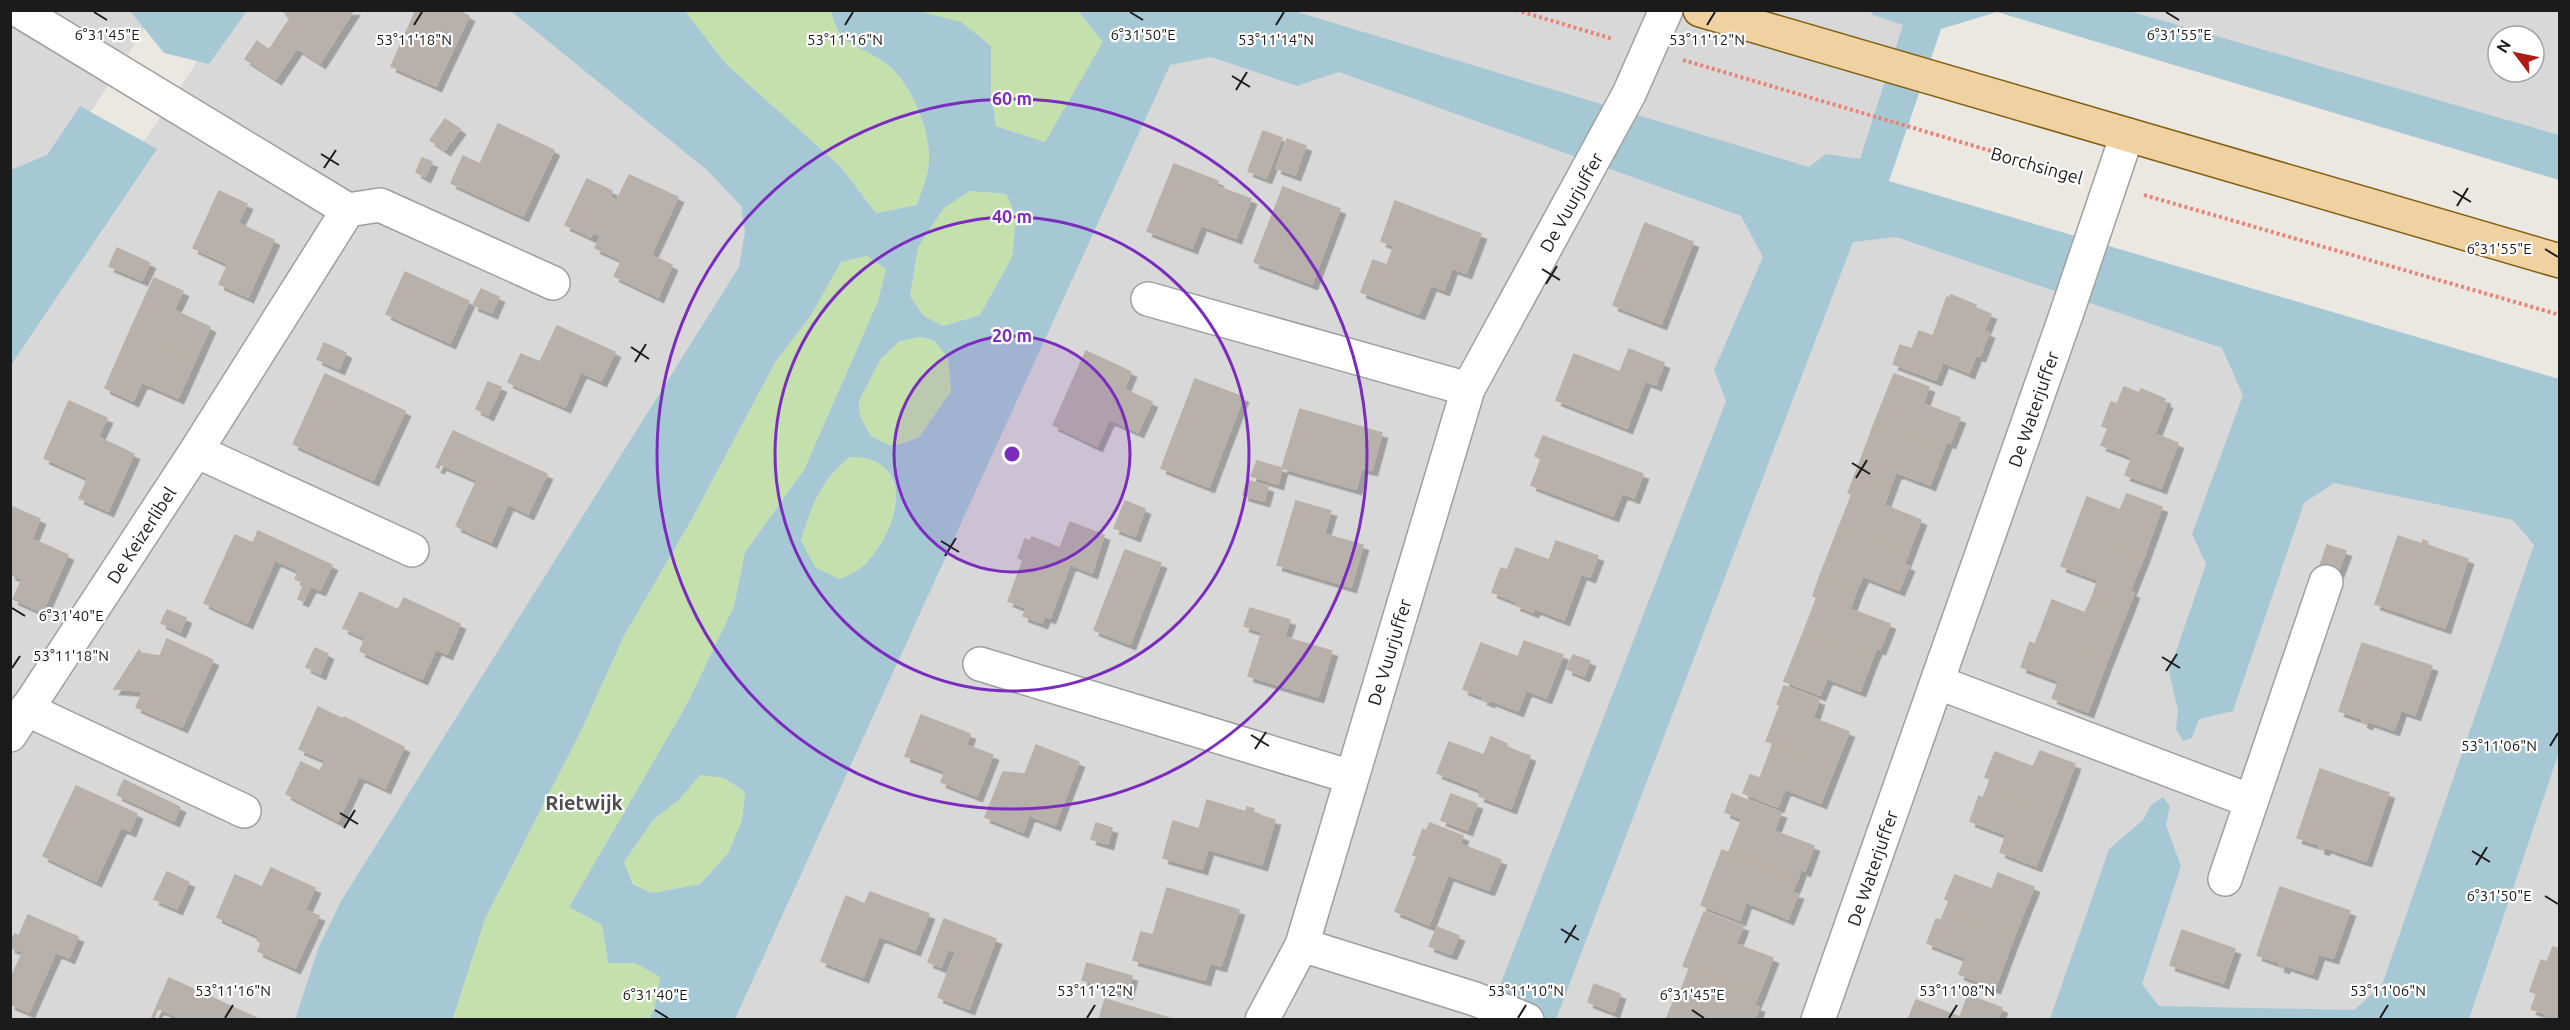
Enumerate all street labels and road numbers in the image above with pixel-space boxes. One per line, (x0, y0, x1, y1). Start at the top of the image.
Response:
street label: Borchsingel (1989, 142, 2086, 188)
street label: De Vuurjuffer (1535, 149, 1607, 255)
street label: De Waterjuffer (2004, 348, 2062, 470)
street label: De Keizerlibel (102, 483, 180, 587)
street label: De Vuurjuffer (1363, 596, 1415, 708)
street label: De Waterjuffer (1843, 807, 1901, 929)

